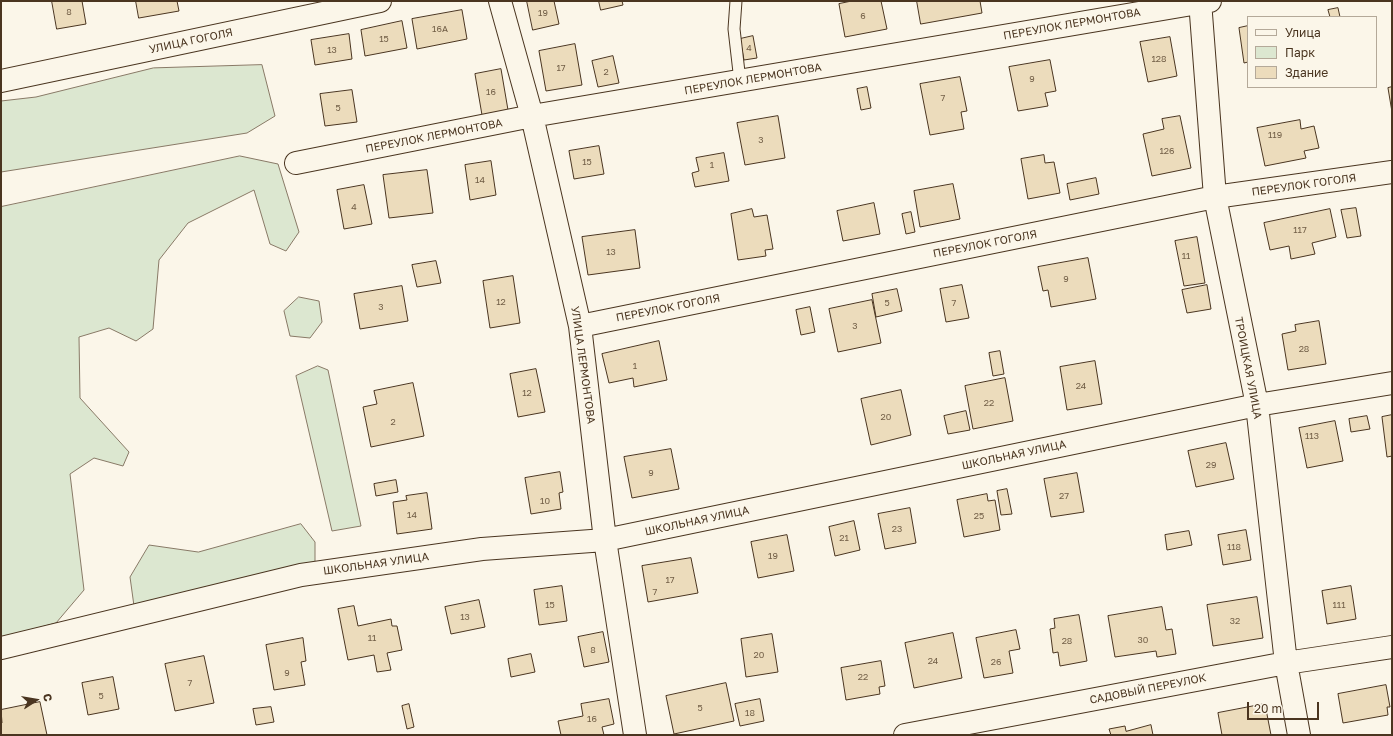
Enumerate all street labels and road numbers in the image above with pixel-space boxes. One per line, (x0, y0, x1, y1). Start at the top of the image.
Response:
street label: ПЕРЕУЛОК ЛЕРМОНТОВА (1002, 5, 1142, 43)
street label: УЛИЦА ГОГОЛЯ (148, 26, 234, 56)
street label: ПЕРЕУЛОК ЛЕРМОНТОВА (683, 60, 823, 98)
street label: ПЕРЕУЛОК ЛЕРМОНТОВА (364, 116, 504, 156)
street label: ПЕРЕУЛОК ГОГОЛЯ (1251, 171, 1357, 199)
street label: ПЕРЕУЛОК ГОГОЛЯ (932, 227, 1038, 261)
street label: ПЕРЕУЛОК ГОГОЛЯ (615, 291, 721, 325)
street label: УЛИЦА ЛЕРМОНТОВА (568, 305, 598, 425)
street label: ТРОИЦКАЯ УЛИЦА (1232, 316, 1264, 420)
street label: ШКОЛЬНАЯ УЛИЦА (961, 437, 1067, 473)
street label: ШКОЛЬНАЯ УЛИЦА (644, 503, 750, 539)
street label: ШКОЛЬНАЯ УЛИЦА (322, 550, 430, 578)
street label: САДОВЫЙ ПЕРЕУЛОК (1088, 671, 1208, 707)

